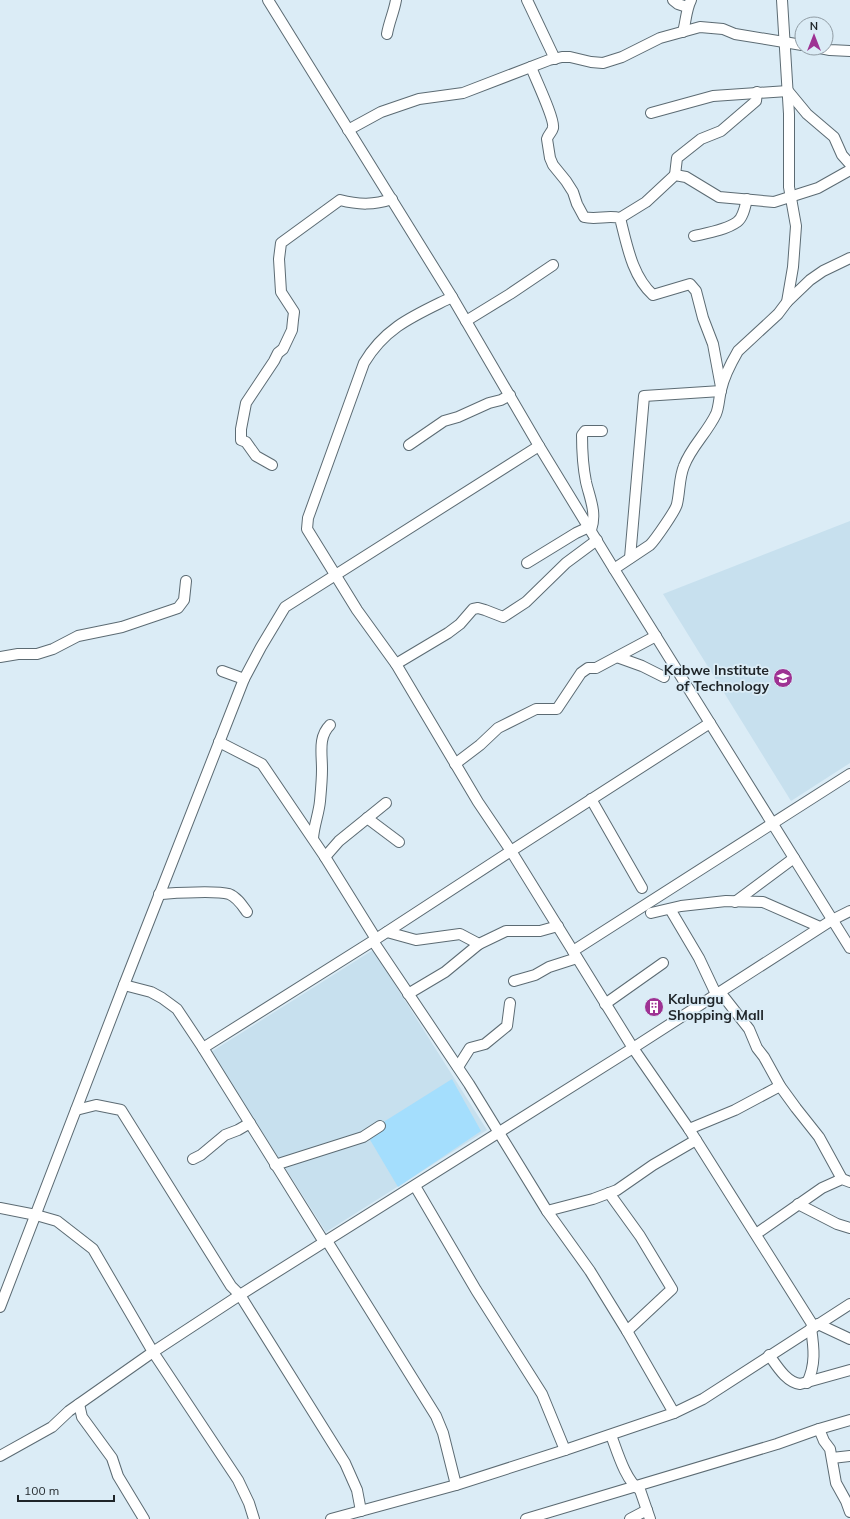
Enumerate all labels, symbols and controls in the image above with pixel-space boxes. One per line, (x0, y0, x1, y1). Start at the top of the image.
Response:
north arrow (794, 16, 834, 56)
text: N (810, 19, 818, 33)
place label: Kabwe Institute of Technology (664, 661, 769, 695)
school or university icon: Kabwe Institute of Technology (772, 667, 794, 689)
place label: Kalungu Shopping Mall (668, 990, 764, 1024)
building icon: Kalungu Shopping Mall (643, 996, 665, 1018)
scale bar (18, 1477, 114, 1503)
text: 100 m (24, 1483, 59, 1498)

